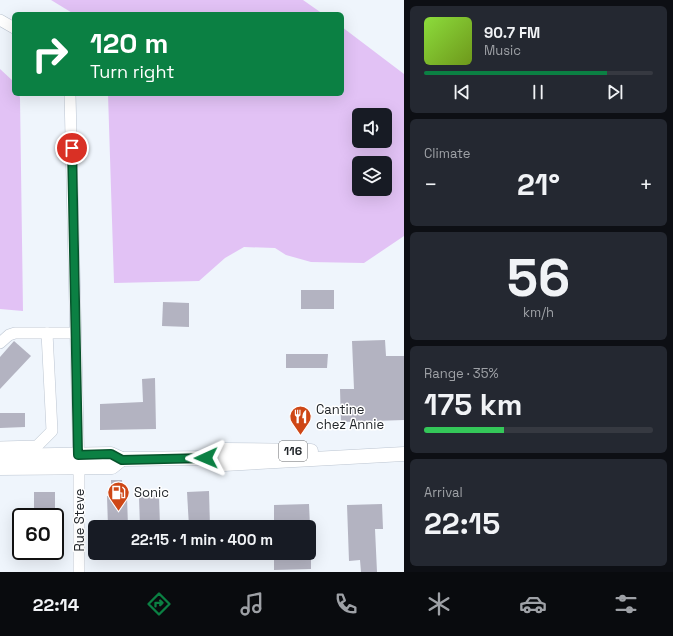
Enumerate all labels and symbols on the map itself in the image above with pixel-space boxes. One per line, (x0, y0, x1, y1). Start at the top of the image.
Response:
pin (55, 131, 89, 165)
place label: Cantine chez Annie (316, 401, 384, 433)
restaurant icon: Cantine chez Annie (288, 403, 314, 436)
position arrow (185, 437, 227, 479)
road number: 116 (279, 441, 307, 461)
fuel station icon: Sonic (105, 479, 131, 512)
place label: Sonic (134, 484, 169, 501)
street label: Rue Steve (71, 489, 88, 551)
speed limit sign: 60 (12, 508, 64, 560)

